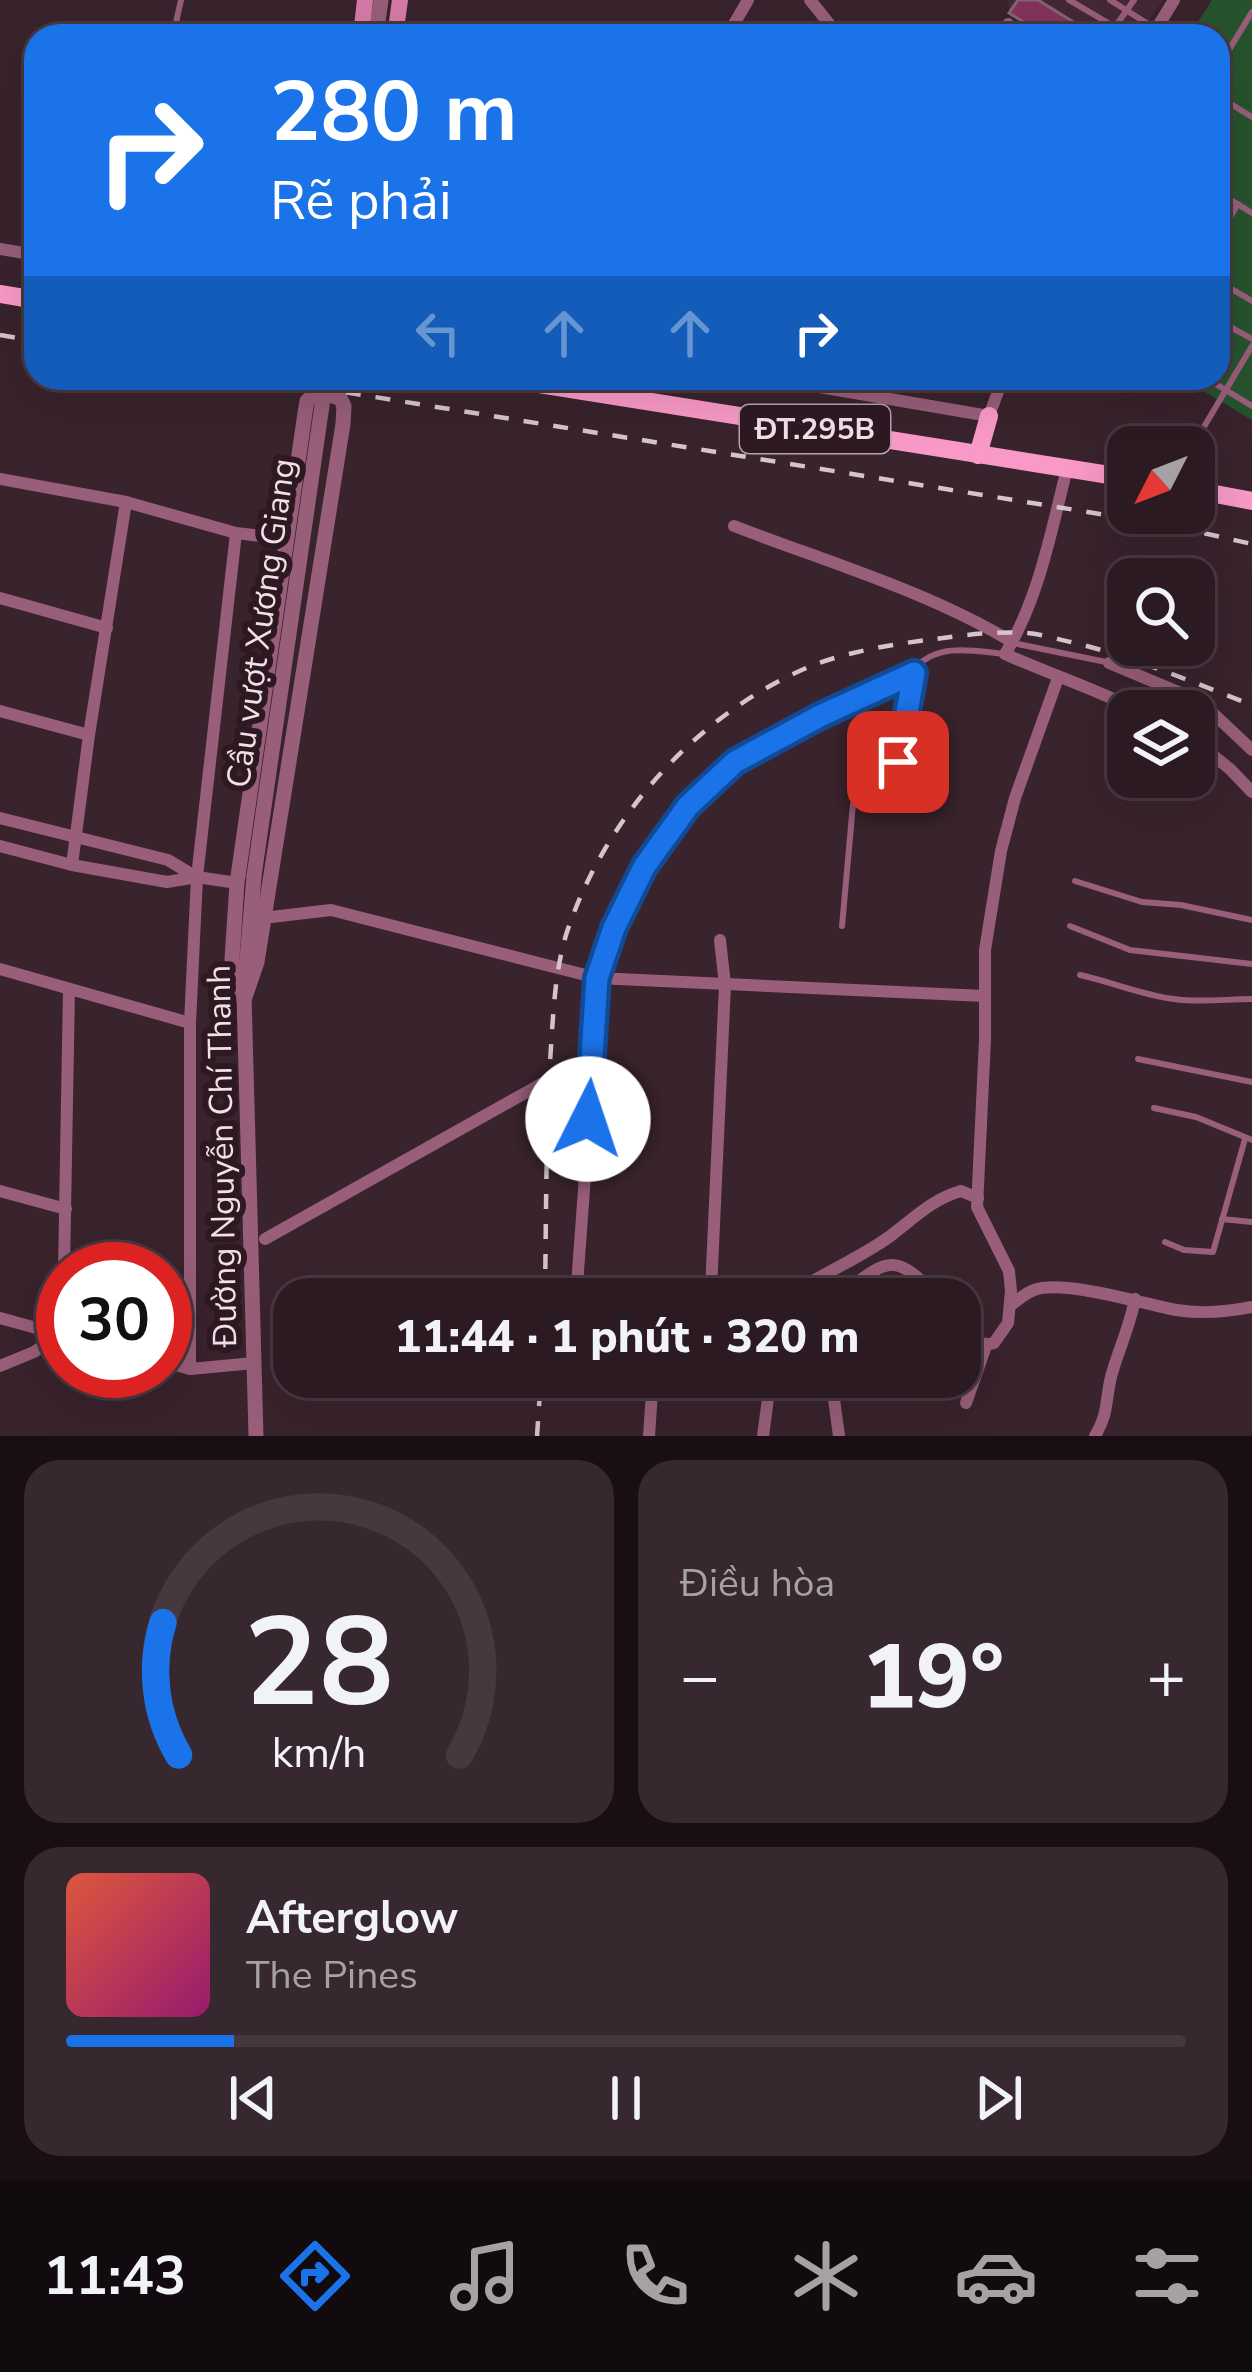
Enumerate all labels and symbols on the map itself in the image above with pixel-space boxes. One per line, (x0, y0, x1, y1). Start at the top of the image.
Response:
road number: ĐT.295B (740, 405, 890, 453)
north arrow (1107, 426, 1215, 534)
street label: Cầu vượt Xương Giang (216, 456, 307, 791)
pin (847, 711, 949, 813)
street label: Đường Nguyễn Chí Thanh (197, 964, 248, 1349)
position arrow (525, 1056, 651, 1182)
speed limit sign: 30 (36, 1242, 192, 1398)

